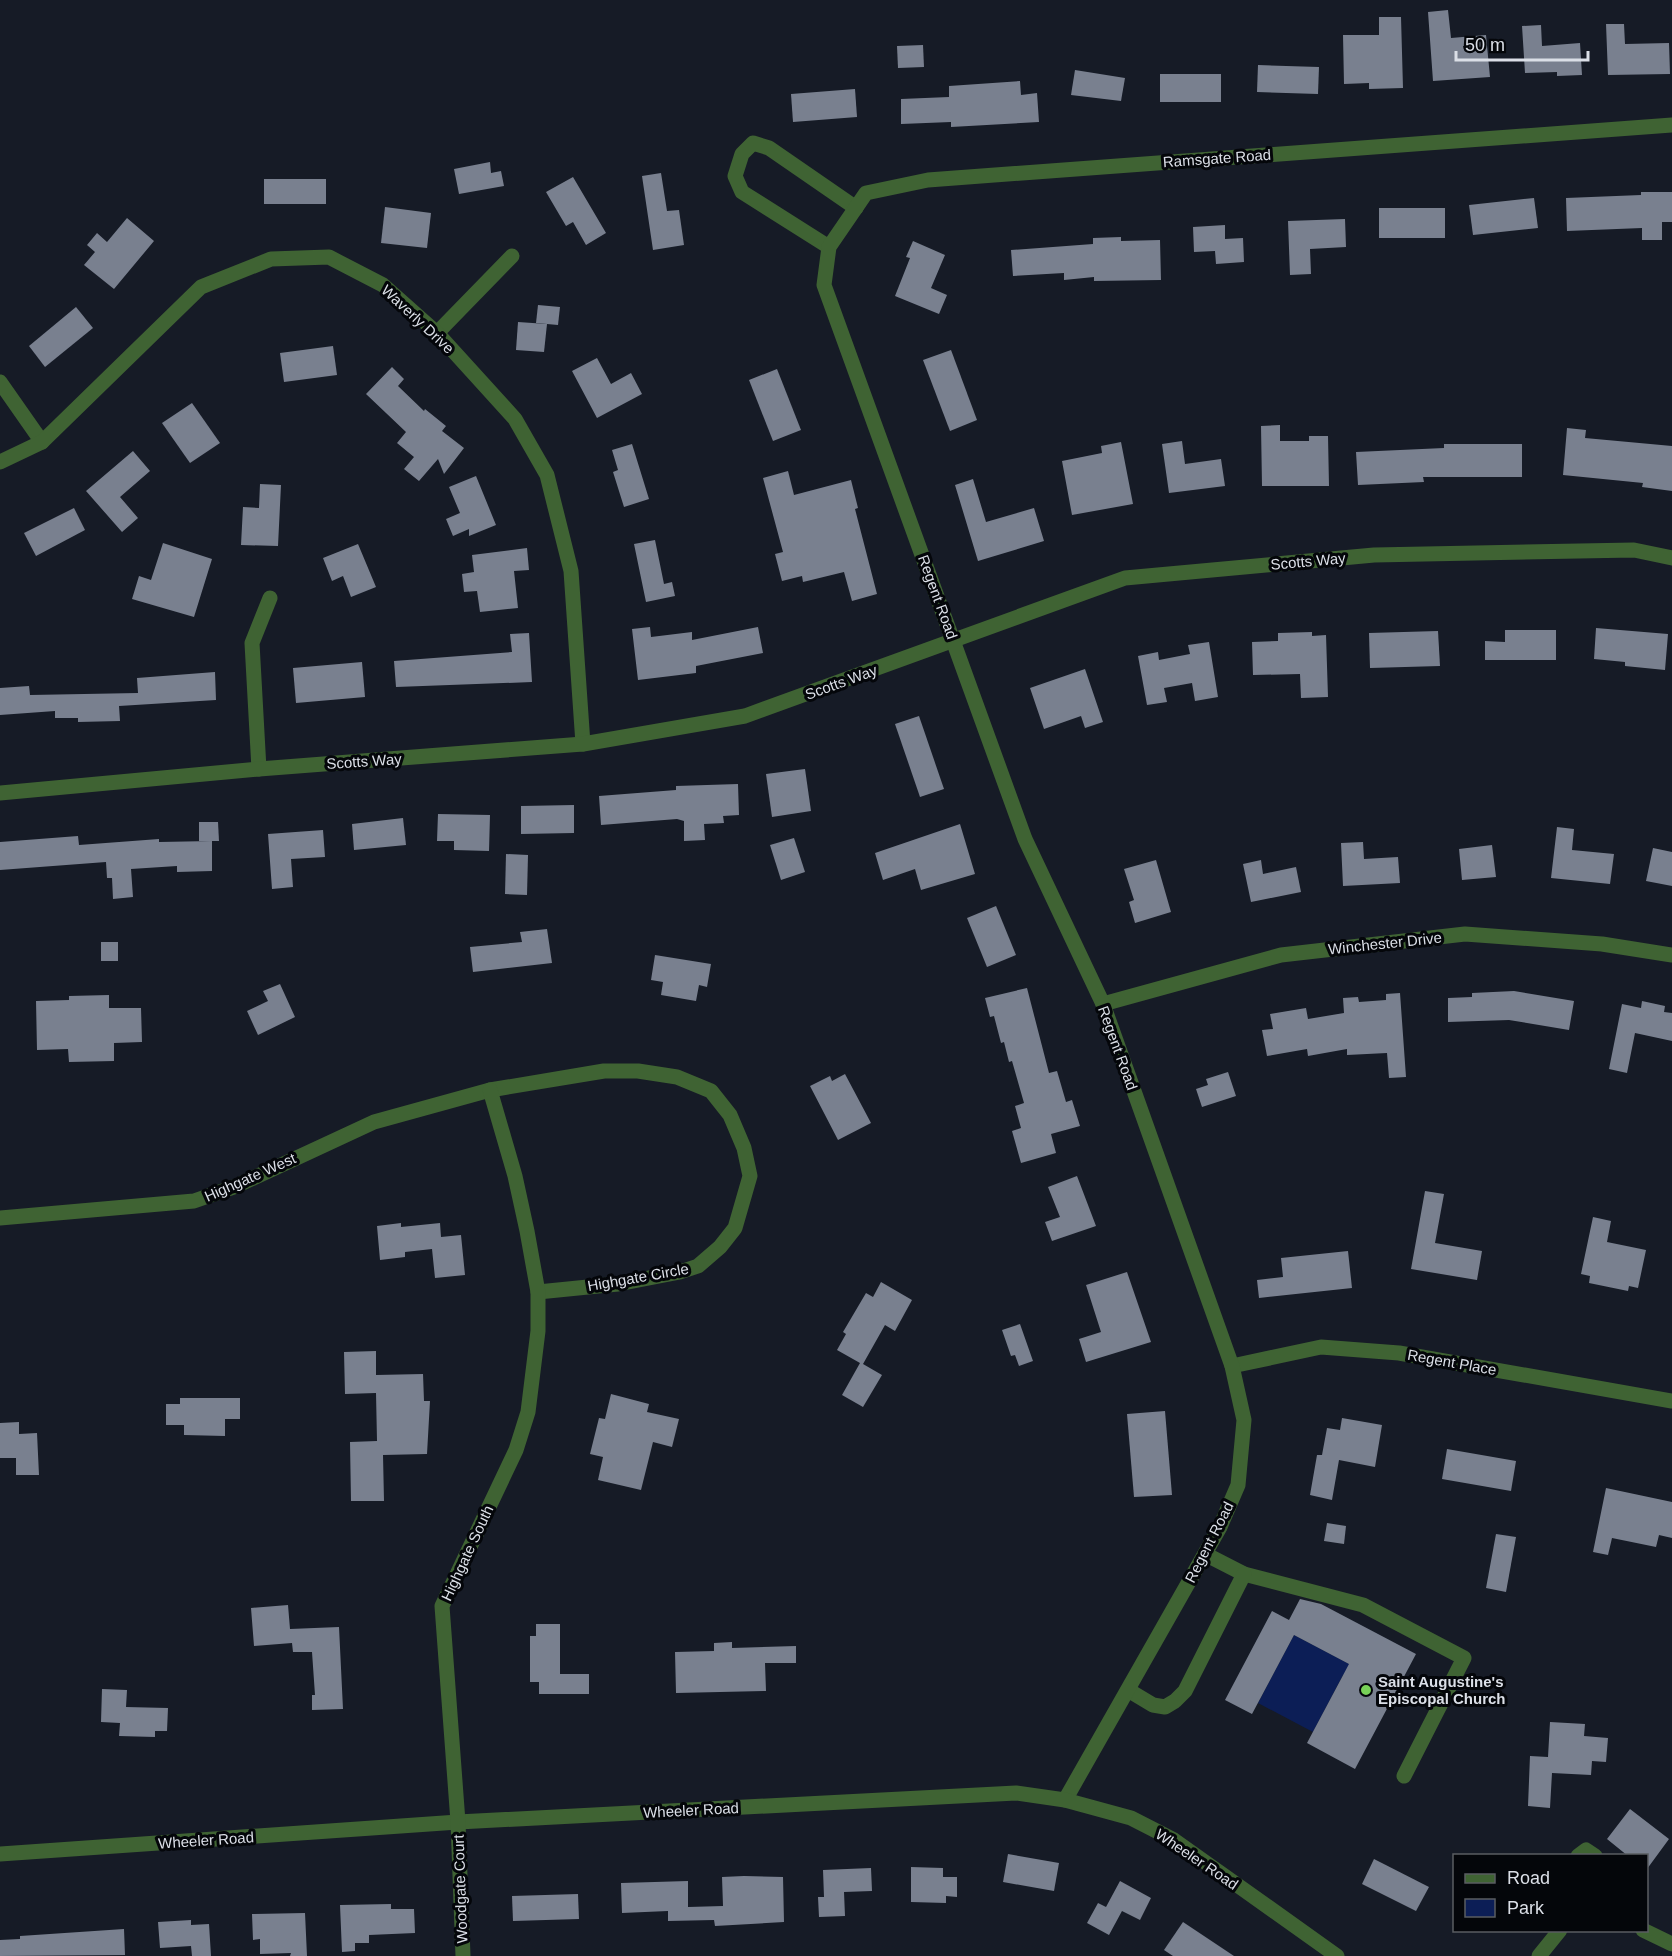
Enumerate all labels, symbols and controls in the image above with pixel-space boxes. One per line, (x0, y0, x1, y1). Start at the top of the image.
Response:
scale bar (1456, 24, 1588, 62)
text: 50 m (1465, 35, 1505, 55)
street label: Ramsgate Road (1162, 146, 1272, 170)
street label: Waverly Drive (378, 281, 458, 357)
street label: Scotts Way (1270, 549, 1347, 573)
street label: Regent Road (915, 553, 961, 641)
street label: Scotts Way (803, 661, 880, 703)
street label: Scotts Way (326, 750, 403, 772)
street label: Winchester Drive (1327, 929, 1443, 957)
street label: Regent Road (1095, 1004, 1141, 1092)
street label: Highgate West (202, 1149, 299, 1205)
street label: Highgate Circle (586, 1260, 690, 1294)
street label: Regent Place (1406, 1346, 1498, 1378)
street label: Regent Road (1181, 1499, 1237, 1585)
street label: Highgate South (437, 1503, 497, 1603)
place label: Saint Augustine's Episcopal Church (1378, 1673, 1506, 1707)
marker: Saint Augustine's Episcopal Church (1359, 1683, 1373, 1697)
street label: Wheeler Road (643, 1799, 739, 1821)
street label: Wheeler Road (1152, 1825, 1242, 1893)
street label: Wheeler Road (158, 1828, 254, 1852)
street label: Woodgate Court (450, 1833, 470, 1944)
legend (1453, 1854, 1648, 1932)
text: Road (1507, 1868, 1550, 1888)
text: Park (1507, 1898, 1545, 1918)

